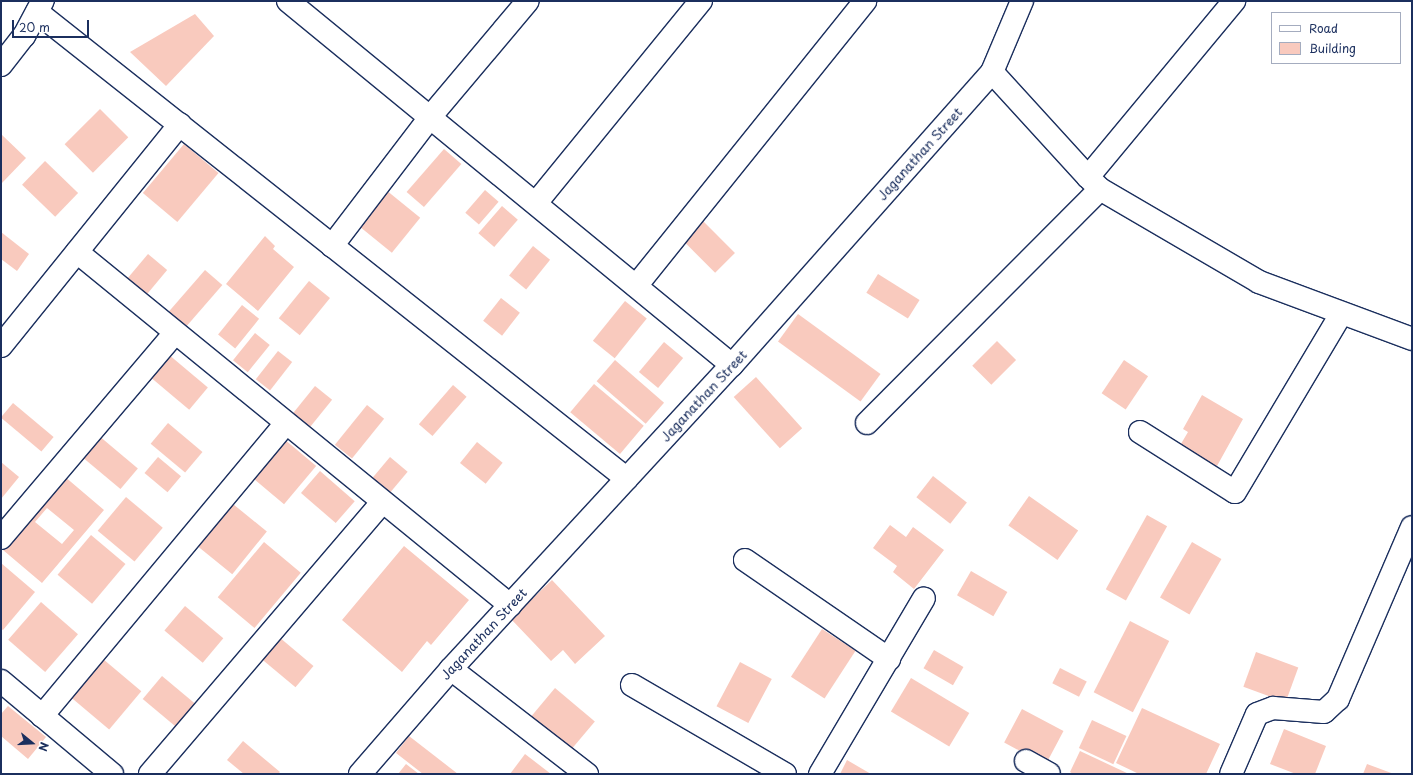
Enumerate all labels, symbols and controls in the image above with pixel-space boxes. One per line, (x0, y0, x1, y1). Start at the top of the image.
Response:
scale bar (14, 12, 91, 38)
legend (1271, 12, 1401, 64)
text: 20 m (19, 18, 50, 36)
text: Road (1309, 19, 1338, 37)
text: Building (1309, 39, 1356, 57)
street label: Jaganathan Street (875, 105, 965, 203)
street label: Jaganathan Street (658, 347, 750, 445)
street label: Jaganathan Street (438, 585, 530, 683)
north arrow (12, 723, 52, 763)
text: N (34, 740, 53, 754)

